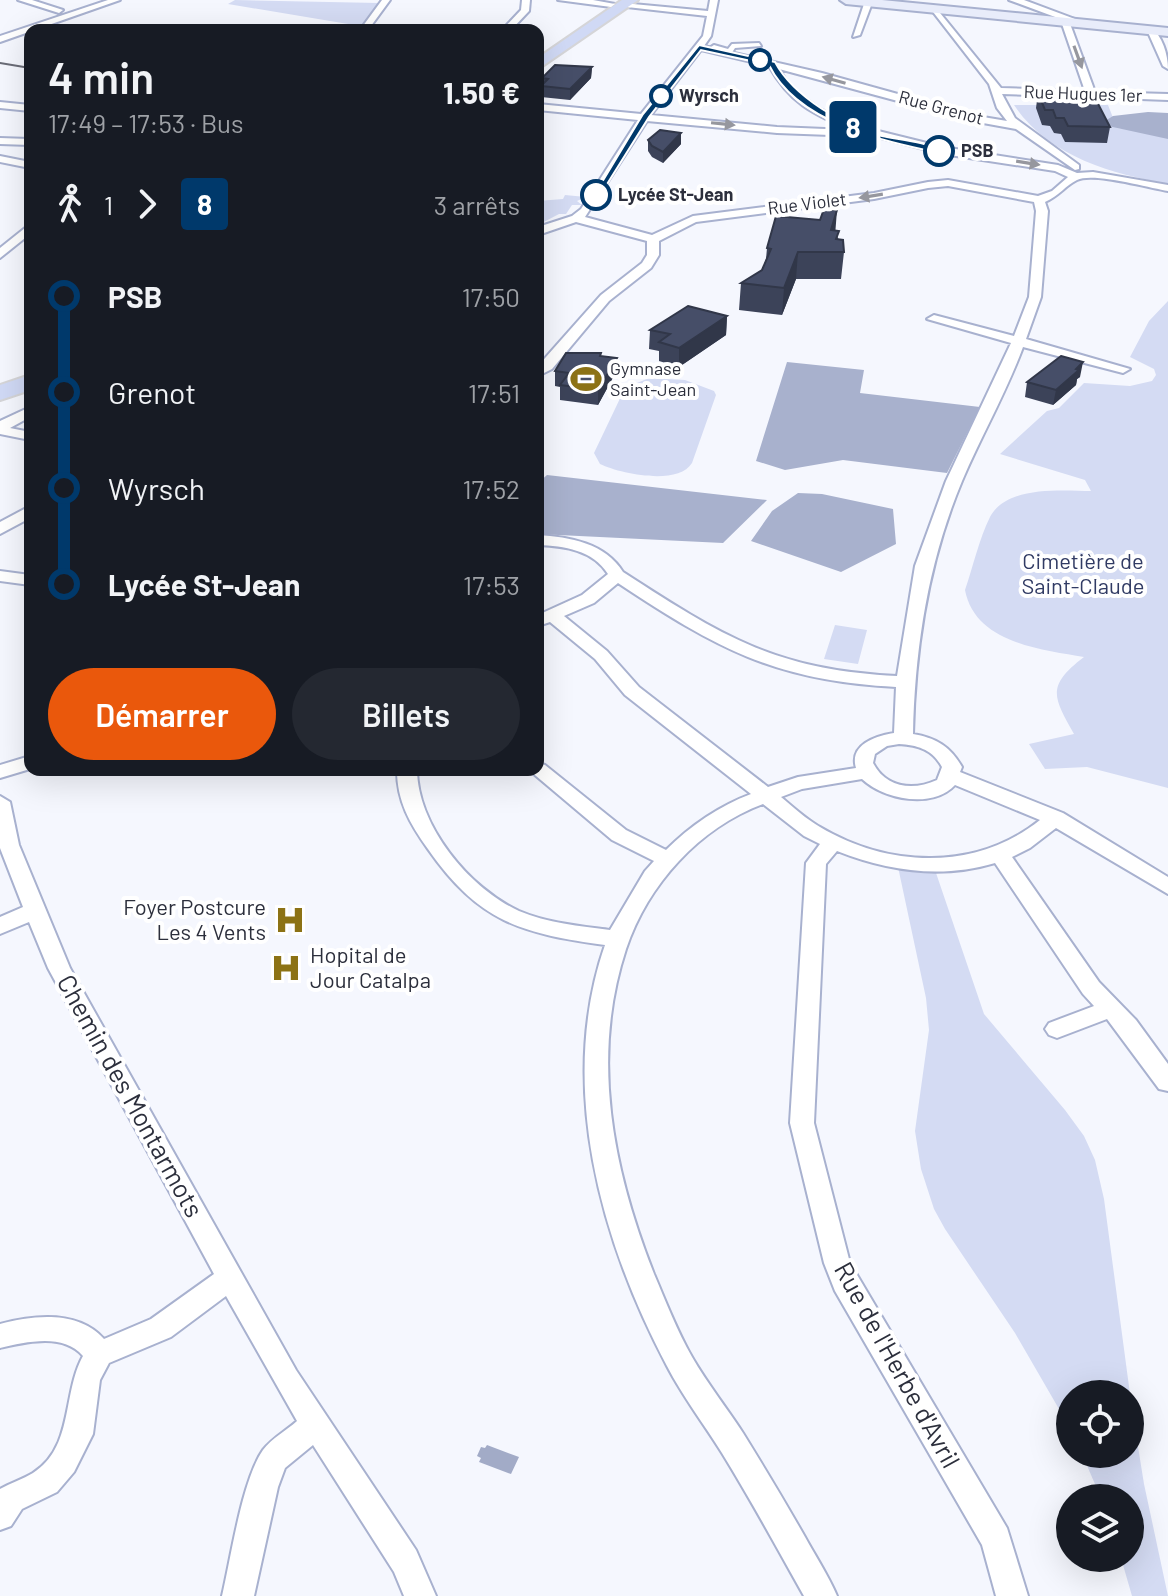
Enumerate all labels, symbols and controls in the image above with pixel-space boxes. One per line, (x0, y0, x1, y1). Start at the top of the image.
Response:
one-way arrow (1073, 46, 1085, 70)
unlabelled marker (749, 49, 771, 71)
text: 4 min (48, 50, 154, 103)
one-way arrow (822, 73, 846, 86)
text: 1.50 € (443, 74, 520, 110)
street label: Rue Hugues 1er (1023, 80, 1143, 106)
place label: Wyrsch (679, 84, 739, 106)
marker: Wyrsch (650, 85, 672, 107)
street label: Rue Grenot (896, 85, 986, 129)
line badge: 8 (827, 101, 879, 153)
text: 17:49 – 17:53 · Bus (48, 107, 243, 138)
text: 8 (845, 110, 861, 144)
one-way arrow (711, 118, 736, 131)
marker: PSB (924, 136, 954, 166)
place label: PSB (961, 139, 994, 161)
one-way arrow (1016, 158, 1041, 170)
marker: Lycée St-Jean (581, 180, 611, 210)
icon: walk (48, 182, 92, 226)
icon: forward (125, 182, 169, 226)
place label: Lycée St-Jean (618, 183, 733, 205)
text: 8 (197, 187, 212, 221)
street label: Rue Violet (766, 187, 847, 219)
text: 1 (104, 189, 113, 220)
text: 3 arrêts (434, 189, 520, 220)
one-way arrow (858, 190, 883, 203)
text: PSB (108, 278, 162, 314)
text: 17:50 (462, 281, 520, 312)
place label: Gymnase Saint-Jean (610, 357, 696, 400)
sports icon: Gymnase Saint-Jean (569, 362, 603, 396)
text: Grenot (108, 374, 196, 410)
text: 17:51 (468, 377, 520, 408)
text: Wyrsch (108, 470, 205, 506)
text: 17:52 (462, 473, 520, 504)
park label: Cimetière de Saint-Claude (1021, 547, 1145, 598)
text: Lycée St-Jean (108, 566, 300, 602)
text: 17:53 (463, 569, 520, 600)
button: Démarrer (48, 668, 276, 760)
button: Billets (292, 668, 520, 760)
place label: Foyer Postcure Les 4 Vents (123, 893, 266, 944)
hospital icon: Foyer Postcure Les 4 Vents (273, 903, 307, 937)
place label: Hopital de Jour Catalpa (310, 941, 431, 992)
hospital icon: Hopital de Jour Catalpa (269, 951, 303, 985)
street label: Chemin des Montarmots (52, 969, 211, 1222)
street label: Rue de l'Herbe d'Avril (829, 1256, 968, 1473)
map controls (1056, 1380, 1144, 1572)
button: locate (1056, 1380, 1144, 1468)
button: layers (1056, 1484, 1144, 1572)

